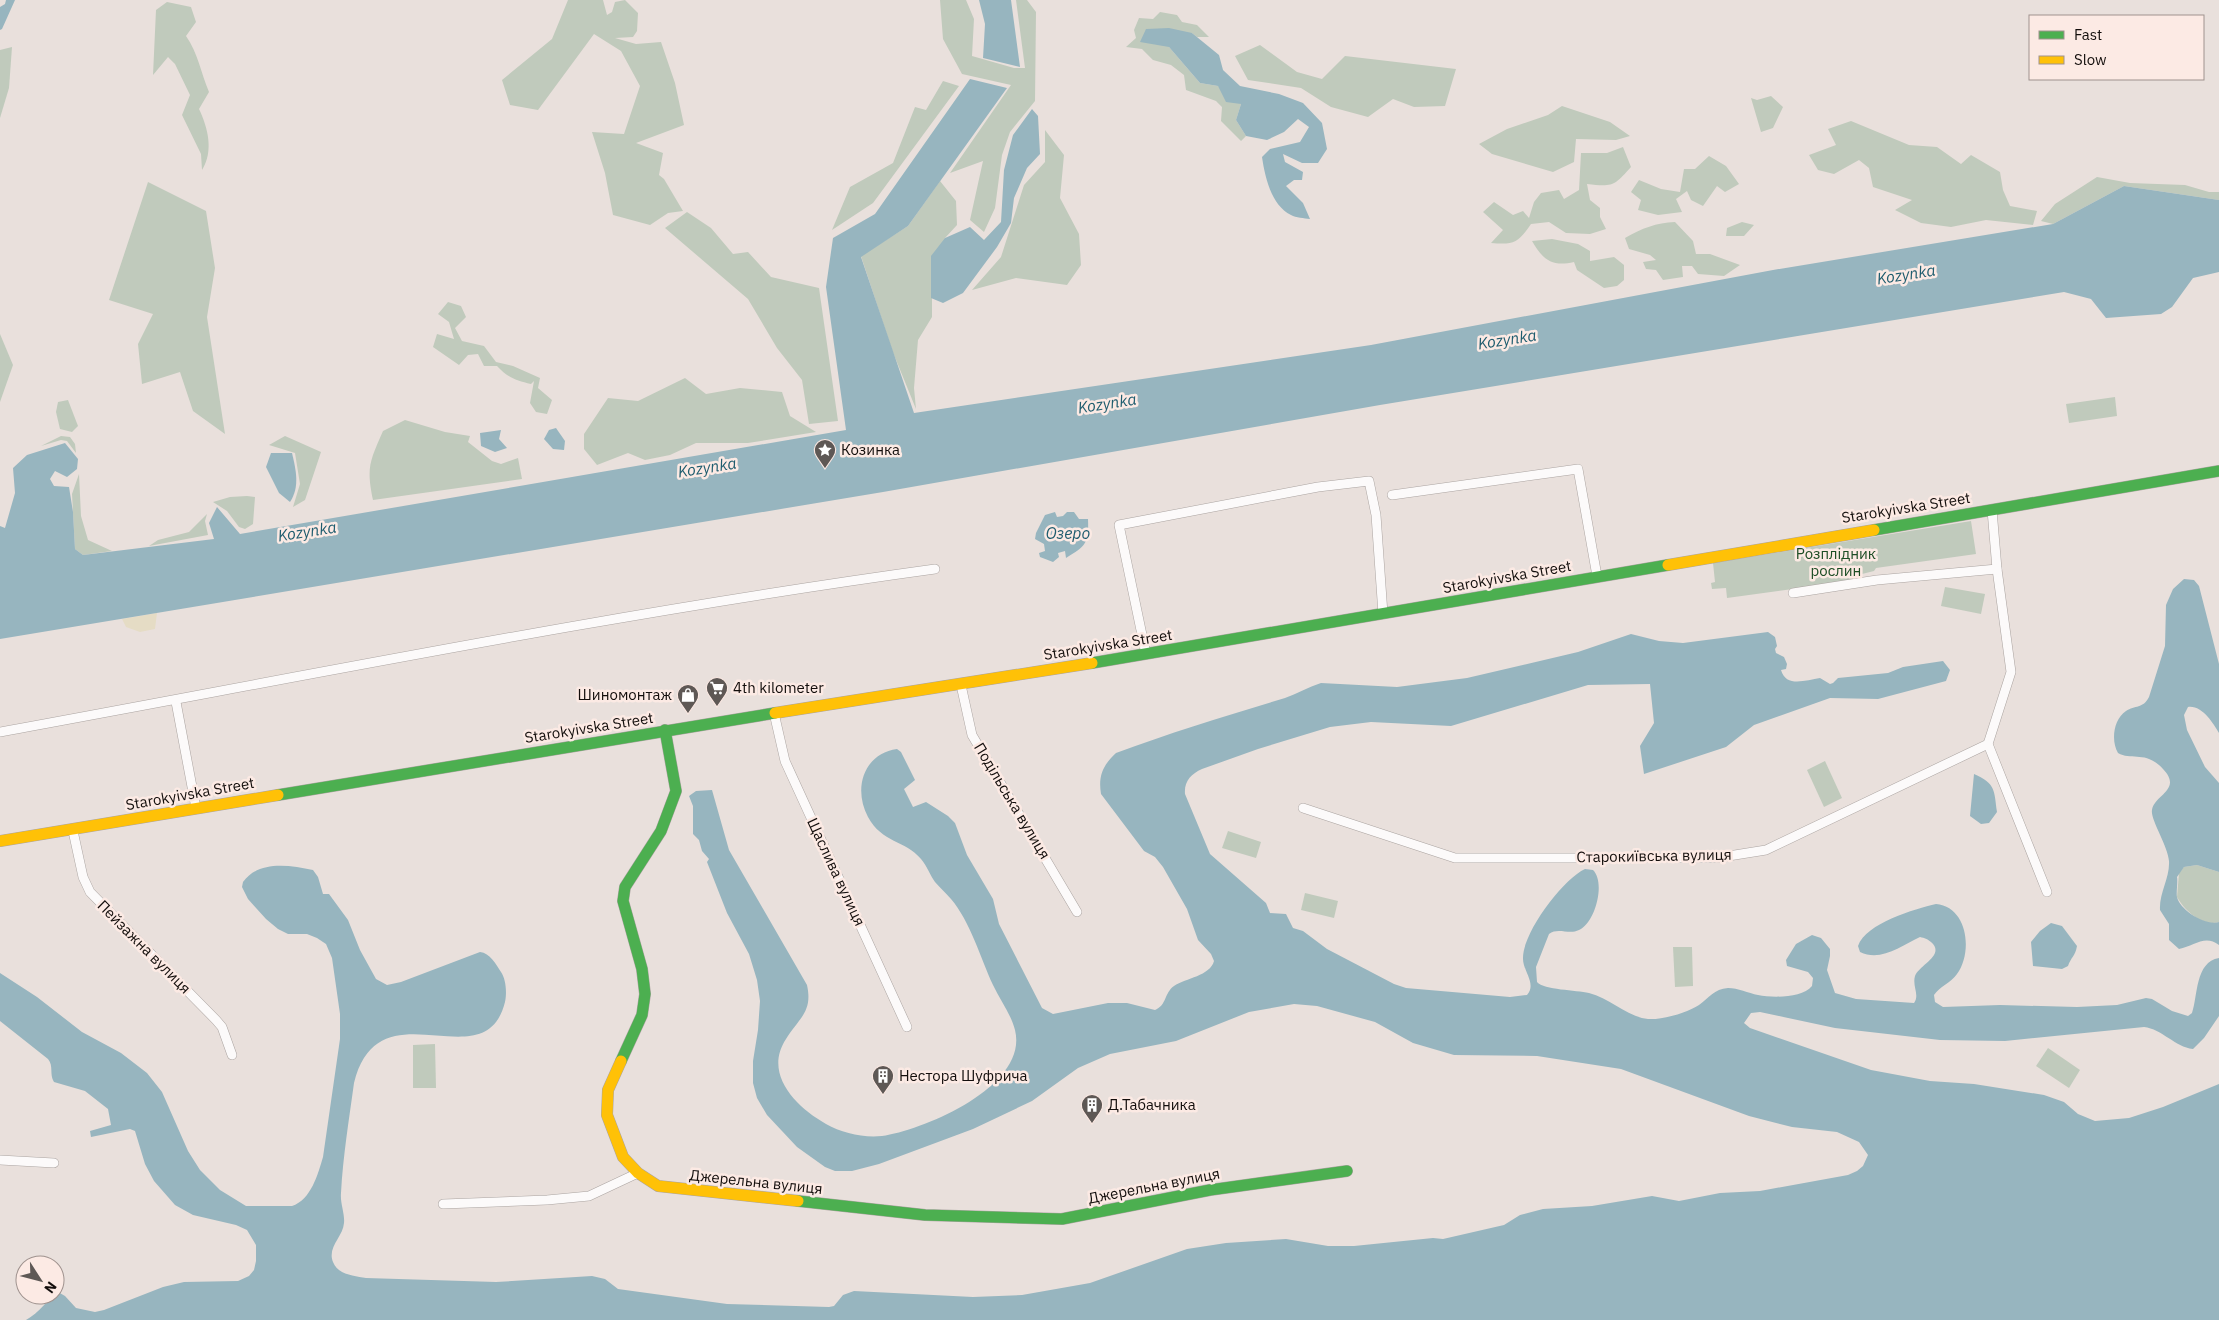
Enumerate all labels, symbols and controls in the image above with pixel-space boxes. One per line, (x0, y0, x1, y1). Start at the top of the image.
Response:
legend (2029, 15, 2204, 80)
text: Fast (2074, 25, 2102, 44)
text: Slow (2074, 50, 2107, 69)
water label: Kozynka (1875, 259, 1937, 289)
water label: Kozynka (1476, 324, 1538, 354)
water label: Kozynka (1076, 388, 1138, 418)
place icon: Козинка (813, 438, 837, 469)
place label: Козинка (841, 440, 900, 459)
water label: Kozynka (676, 452, 738, 482)
street label: Starokyivska Street (1840, 488, 1972, 527)
water label: Kozynka (276, 516, 338, 546)
water label: Озеро (1046, 523, 1091, 543)
park label: Розплідник рослин (1796, 544, 1876, 580)
street label: Starokyivska Street (1441, 556, 1573, 597)
street label: Starokyivska Street (1042, 625, 1174, 664)
supermarket icon: 4th kilometer (705, 676, 729, 707)
place label: 4th kilometer (733, 678, 824, 697)
shop icon: Шиномонтаж (676, 683, 700, 714)
place label: Шиномонтаж (578, 685, 672, 704)
street label: Starokyivska Street (523, 708, 655, 747)
street label: Подільська вулиця (970, 739, 1055, 862)
street label: Starokyivska Street (124, 773, 256, 814)
street label: Щаслива вулиця (803, 815, 870, 929)
street label: Старокиївська вулиця (1576, 845, 1732, 866)
street label: Пейзажна вулиця (94, 896, 195, 997)
building icon: Нестора Шуфрича (871, 1064, 895, 1095)
place label: Нестора Шуфрича (899, 1066, 1028, 1085)
building icon: Д.Табачника (1080, 1093, 1104, 1124)
place label: Д.Табачника (1108, 1095, 1196, 1114)
street label: Джерельна вулиця (1086, 1163, 1221, 1208)
street label: Джерельна вулиця (689, 1165, 824, 1198)
north arrow (15, 1255, 65, 1305)
text: N (40, 1278, 61, 1297)

